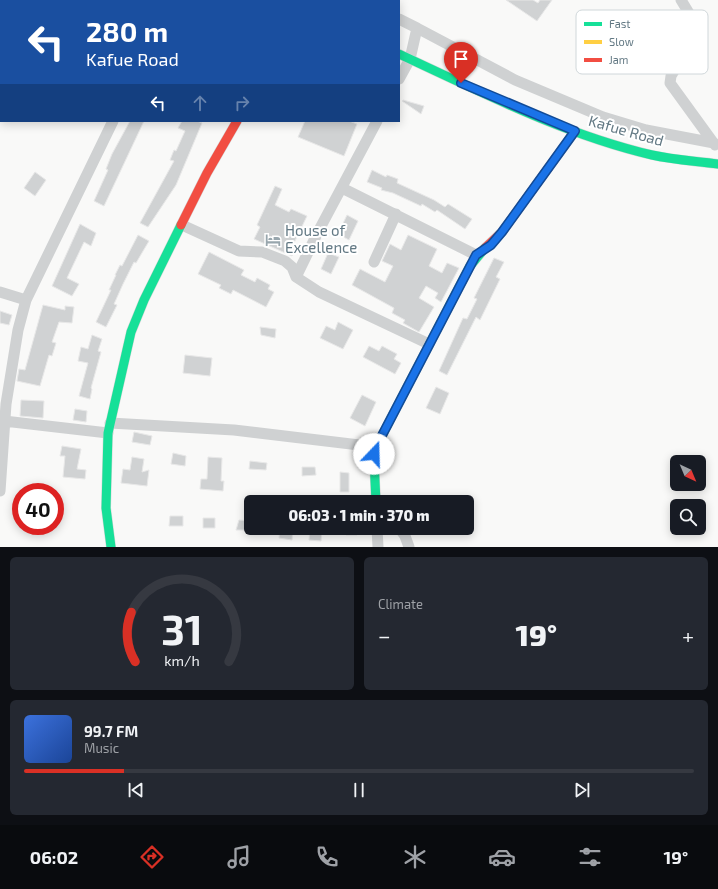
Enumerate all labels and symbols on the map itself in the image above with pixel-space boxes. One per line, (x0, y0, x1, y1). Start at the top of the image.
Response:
legend (576, 10, 708, 74)
text: Fast (609, 17, 631, 30)
text: Slow (609, 35, 634, 48)
pin (444, 42, 478, 83)
text: Jam (609, 53, 628, 66)
street label: Kafue Road (587, 111, 666, 149)
place label: House of Excellence (285, 221, 357, 256)
hotel icon: House of Excellence (264, 231, 282, 249)
position arrow (353, 433, 395, 475)
north arrow (670, 455, 706, 491)
speed limit sign: 40 (12, 483, 64, 535)

